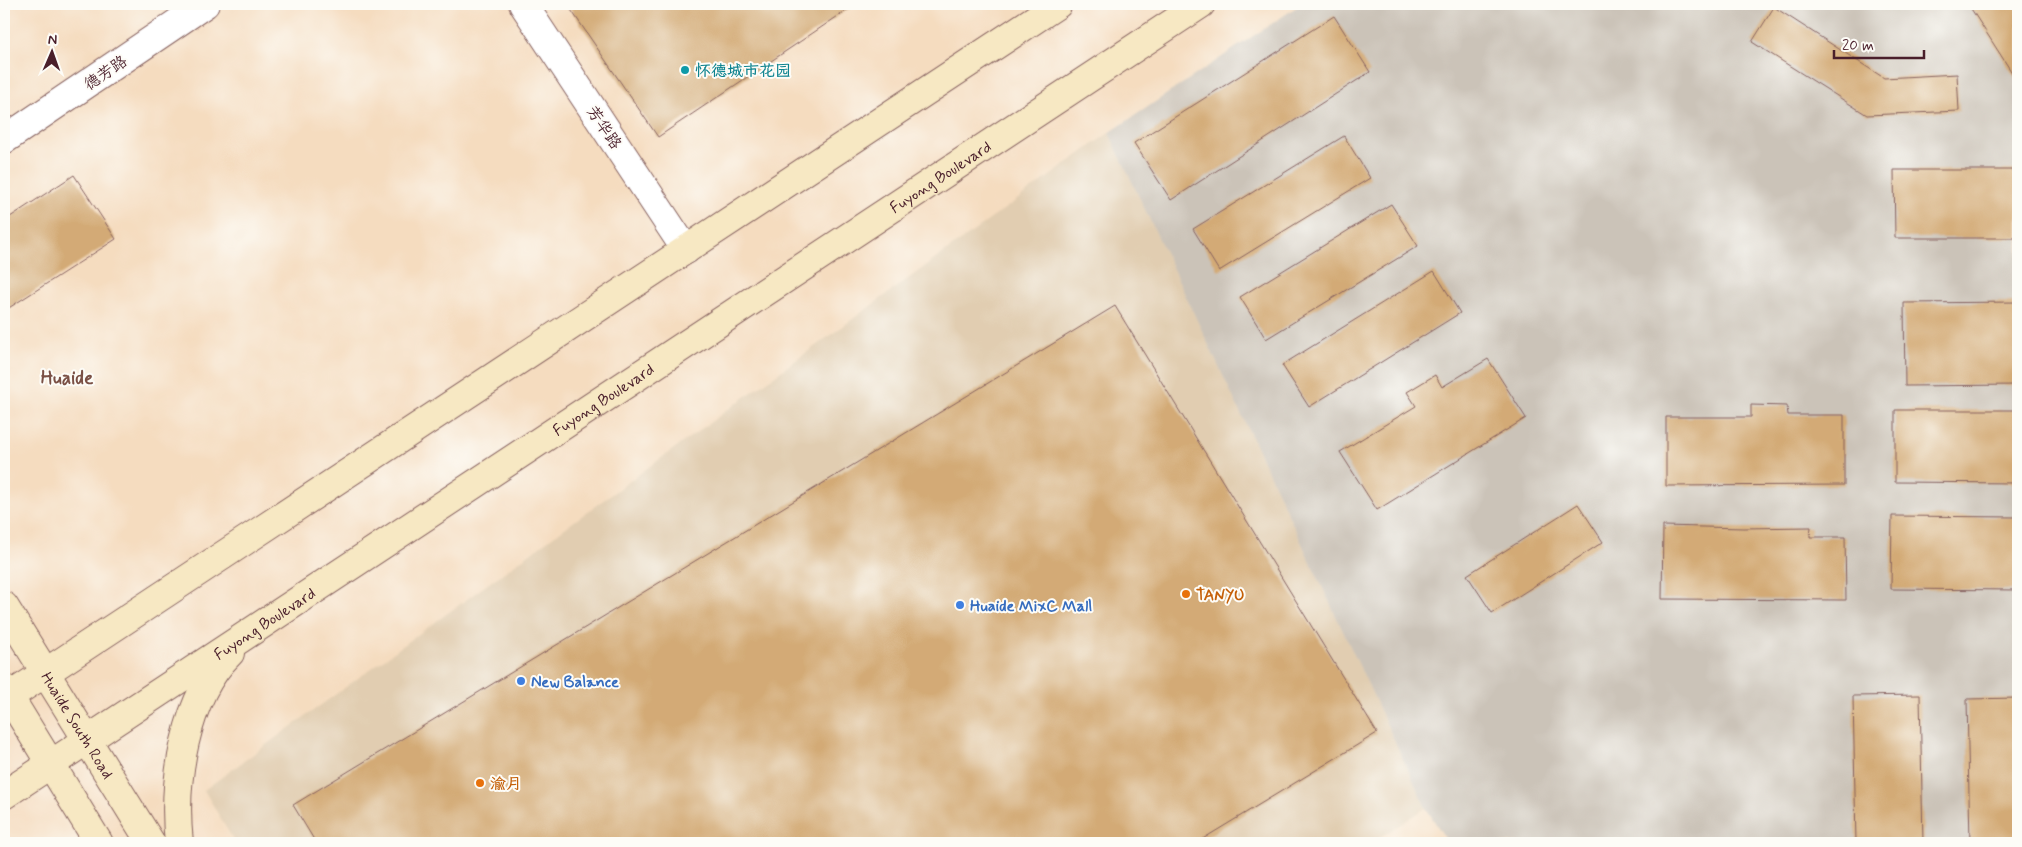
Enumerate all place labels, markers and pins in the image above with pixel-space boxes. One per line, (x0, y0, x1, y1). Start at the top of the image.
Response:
place label: 怀德城市花园 (695, 61, 791, 82)
marker: 怀德城市花园 (679, 64, 691, 76)
place label: TANYU (1196, 585, 1244, 606)
marker: TANYU (1180, 588, 1192, 600)
place label: Huaide MixC Mall (970, 596, 1092, 617)
marker: Huaide MixC Mall (954, 599, 966, 611)
place label: New Balance (531, 672, 619, 693)
marker: New Balance (515, 675, 527, 687)
place label: 渝月 (490, 774, 522, 795)
marker: 渝月 (474, 777, 486, 789)

